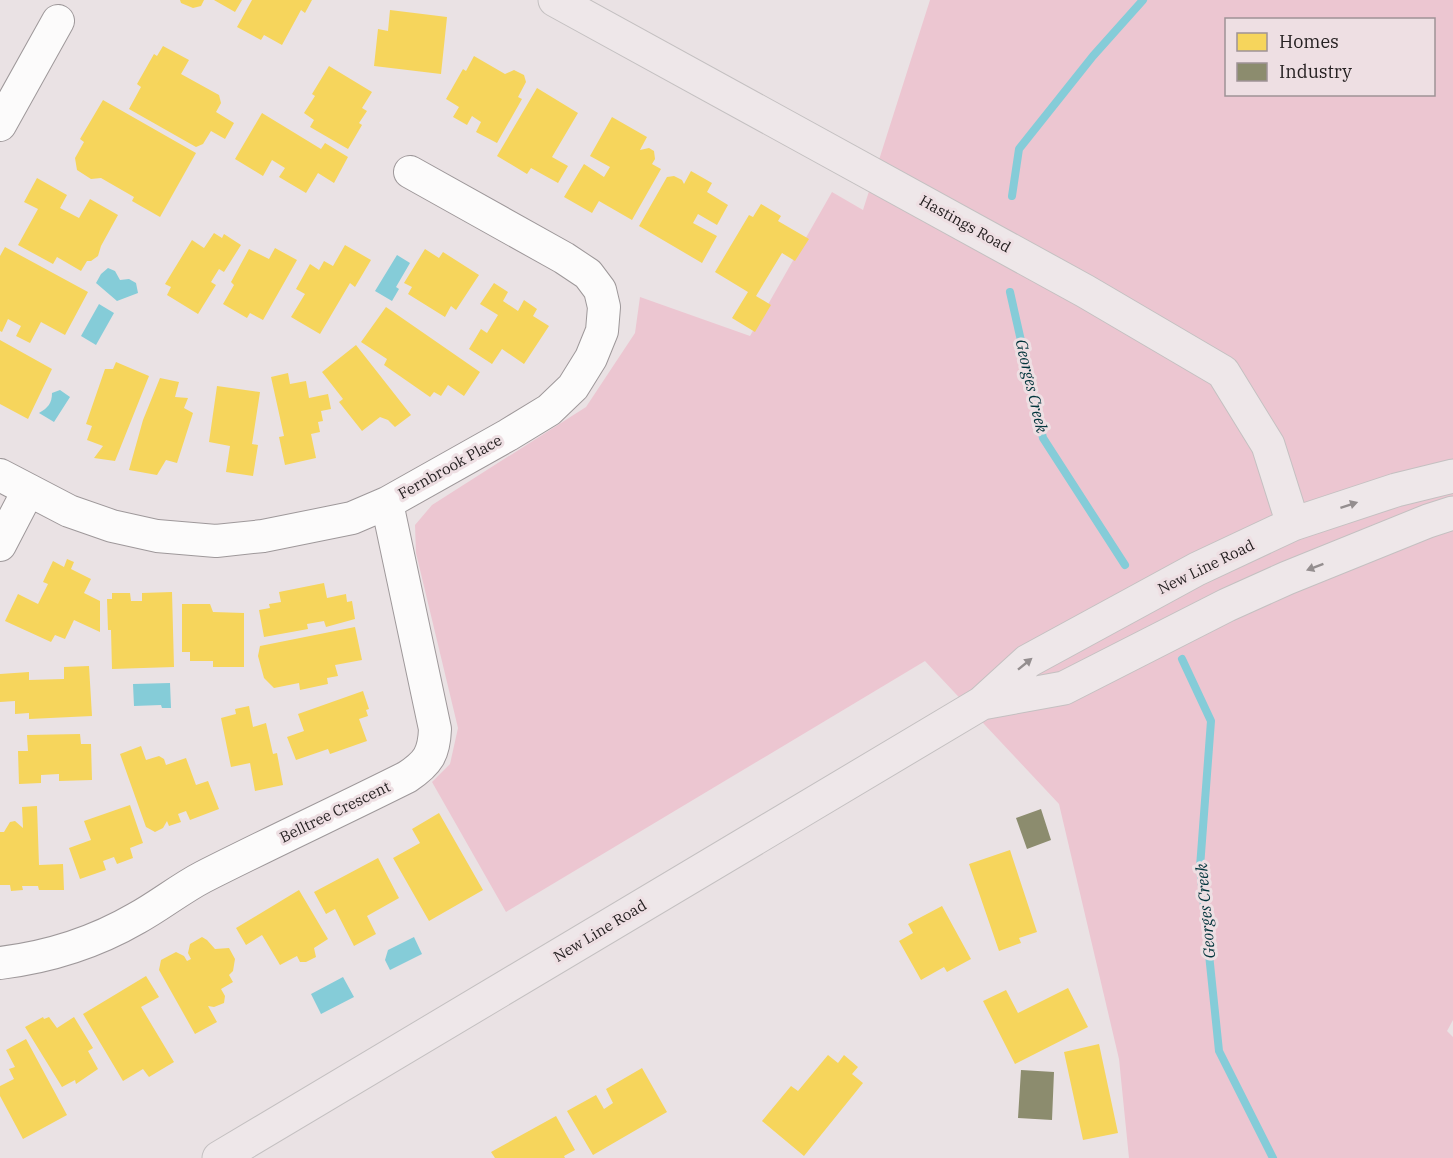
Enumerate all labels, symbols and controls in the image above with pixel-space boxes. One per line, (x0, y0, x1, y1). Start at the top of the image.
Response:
legend (1225, 18, 1435, 96)
text: Homes (1279, 30, 1339, 53)
text: Industry (1279, 60, 1352, 83)
street label: Hastings Road (916, 191, 1014, 256)
water label: Georges Creek (1012, 337, 1053, 435)
street label: Fernbrook Place (395, 430, 505, 503)
one-way arrow (1340, 500, 1358, 510)
street label: New Line Road (1154, 535, 1257, 598)
one-way arrow (1306, 563, 1324, 572)
one-way arrow (1017, 658, 1033, 671)
street label: Belltree Crescent (276, 777, 393, 847)
water label: Georges Creek (1191, 862, 1219, 959)
street label: New Line Road (550, 895, 650, 966)

